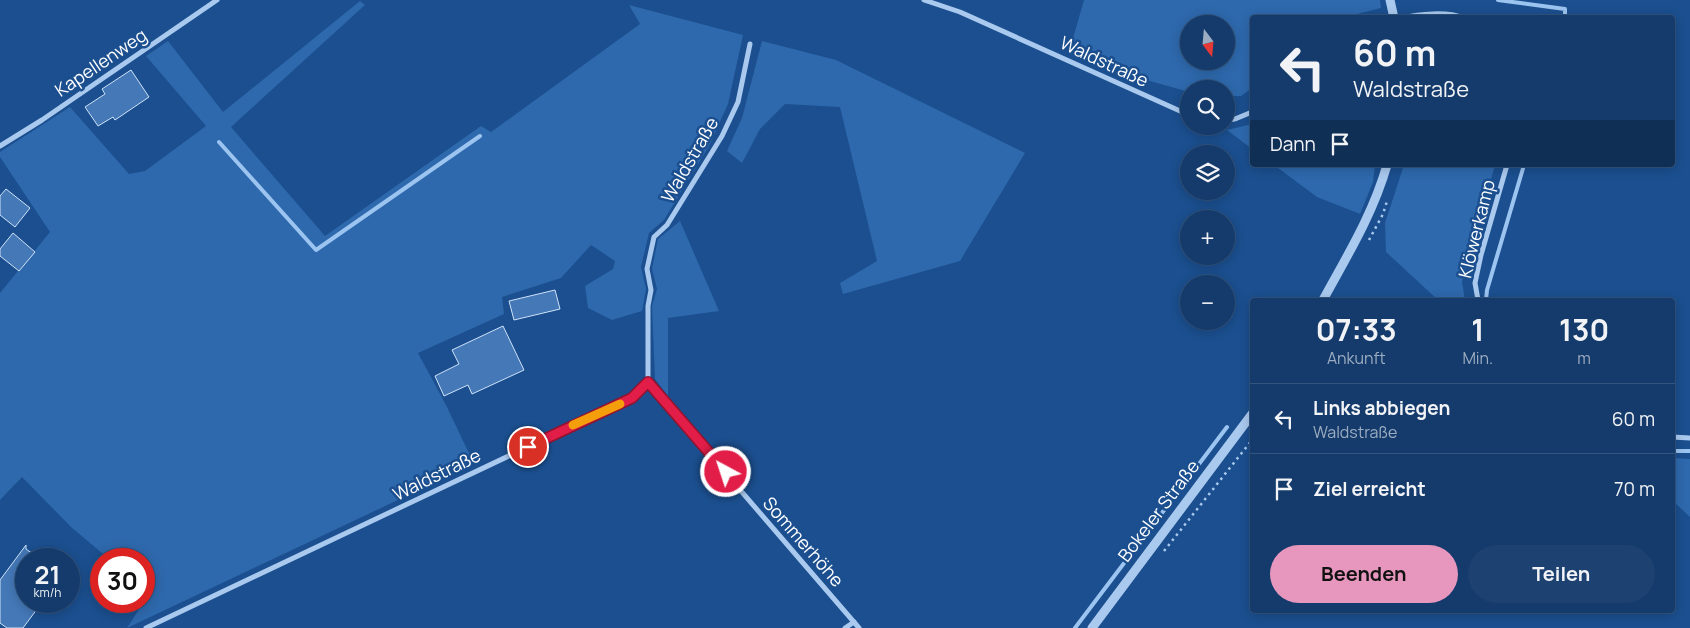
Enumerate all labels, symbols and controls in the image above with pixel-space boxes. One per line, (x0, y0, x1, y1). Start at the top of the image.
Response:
north arrow (1180, 15, 1235, 70)
map controls (1180, 15, 1235, 330)
street label: Kapellenweg (50, 23, 151, 102)
text: 60 m (1353, 29, 1436, 77)
street label: Waldstraße (1056, 30, 1153, 92)
icon: left (1270, 35, 1335, 100)
text: Waldstraße (1353, 74, 1469, 104)
button: search (1180, 80, 1235, 135)
street label: Waldstraße (655, 112, 723, 207)
icon: arrive (1326, 130, 1354, 158)
text: Dann (1270, 131, 1316, 157)
button: layers (1180, 145, 1235, 200)
street label: Klöwerkamp (1452, 177, 1500, 280)
button: + (1180, 210, 1235, 265)
button: − (1180, 275, 1235, 330)
text: 07:33 (1316, 309, 1397, 350)
text: 1 (1471, 309, 1484, 350)
text: 130 (1559, 309, 1609, 350)
text: Ankunft (1327, 347, 1386, 369)
text: Min. (1462, 347, 1493, 369)
text: m (1577, 347, 1591, 369)
text: Links abbiegen (1313, 395, 1450, 421)
icon: left (1270, 405, 1298, 433)
text: 60 m (1612, 406, 1655, 432)
text: Waldstraße (1313, 421, 1397, 443)
pin (507, 426, 549, 468)
icon: arrive (514, 433, 542, 461)
street label: Waldstraße (389, 442, 485, 506)
position arrow (699, 445, 751, 497)
street label: Bokeler Straße (1112, 455, 1204, 566)
icon: arrive (1270, 475, 1298, 503)
text: Ziel erreicht (1313, 476, 1426, 502)
text: 70 m (1614, 476, 1655, 502)
street label: Sommerhöhe (758, 491, 849, 591)
button: Beenden (1270, 545, 1458, 603)
button: Teilen (1468, 545, 1655, 603)
speed limit sign: 30 (90, 548, 155, 613)
text: 21 (35, 557, 60, 592)
text: km/h (34, 584, 61, 601)

